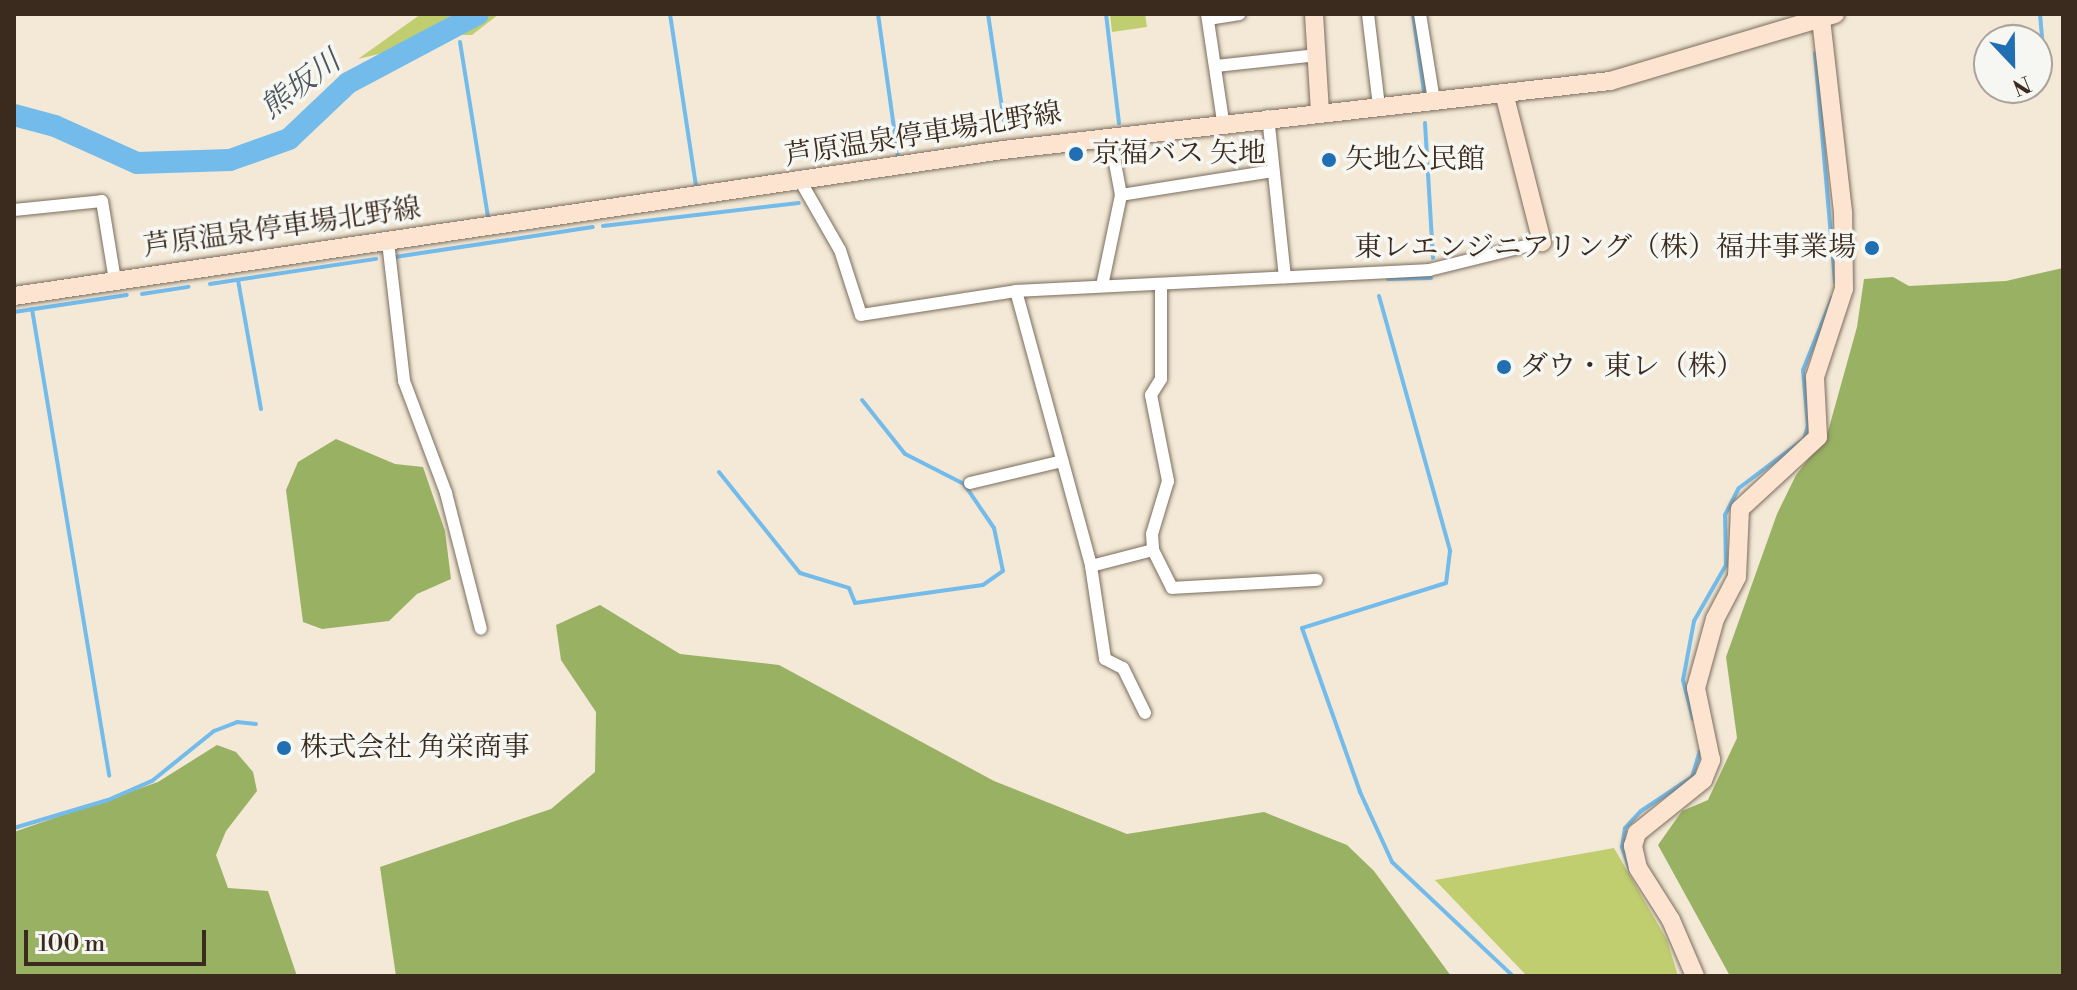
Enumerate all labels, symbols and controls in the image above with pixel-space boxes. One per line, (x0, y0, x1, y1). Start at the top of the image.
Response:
north arrow (1973, 24, 2053, 104)
water label: 熊坂川 (254, 44, 348, 126)
text: N (2008, 69, 2035, 101)
street label: 芦原温泉停車場北野線 (782, 97, 1064, 173)
place label: 京福バス 矢地 (1092, 137, 1266, 171)
place label: 矢地公民館 (1345, 143, 1485, 177)
marker: 京福バス 矢地 (1067, 145, 1085, 163)
marker: 矢地公民館 (1320, 151, 1338, 169)
street label: 芦原温泉停車場北野線 (141, 192, 423, 264)
place label: 東レエンジニアリング（株）福井事業場 (1352, 231, 1856, 265)
marker: 東レエンジニアリング（株）福井事業場 (1863, 239, 1881, 257)
place label: ダウ・東レ（株） (1520, 350, 1744, 384)
marker: ダウ・東レ（株） (1495, 358, 1513, 376)
place label: 株式会社 角栄商事 (300, 731, 530, 765)
marker: 株式会社 角栄商事 (275, 739, 293, 757)
scale bar (28, 914, 210, 964)
text: 100 m (38, 929, 105, 959)

